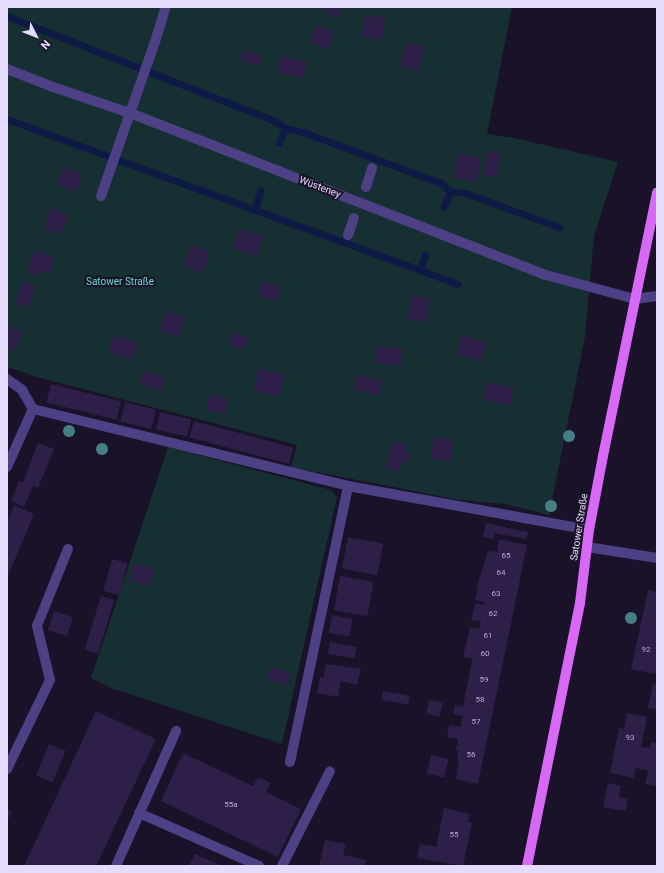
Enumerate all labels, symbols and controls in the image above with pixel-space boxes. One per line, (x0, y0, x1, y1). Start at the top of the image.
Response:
north arrow (16, 16, 56, 56)
text: N (38, 37, 53, 52)
street label: Wüsteney (298, 174, 342, 200)
park label: Satower Straße (86, 276, 154, 288)
street label: Satower Straße (568, 492, 590, 562)
house number: 65 (502, 551, 510, 561)
house number: 64 (497, 568, 505, 578)
house number: 63 (492, 589, 500, 599)
house number: 62 (489, 609, 497, 619)
house number: 61 (484, 631, 492, 641)
house number: 92 (642, 645, 650, 655)
house number: 60 (481, 649, 489, 659)
house number: 59 (480, 675, 488, 685)
house number: 58 (476, 695, 484, 705)
house number: 57 (472, 717, 480, 727)
house number: 93 (626, 733, 634, 743)
house number: 56 (467, 750, 475, 760)
house number: 55a (224, 800, 238, 810)
house number: 55 (450, 830, 458, 840)

